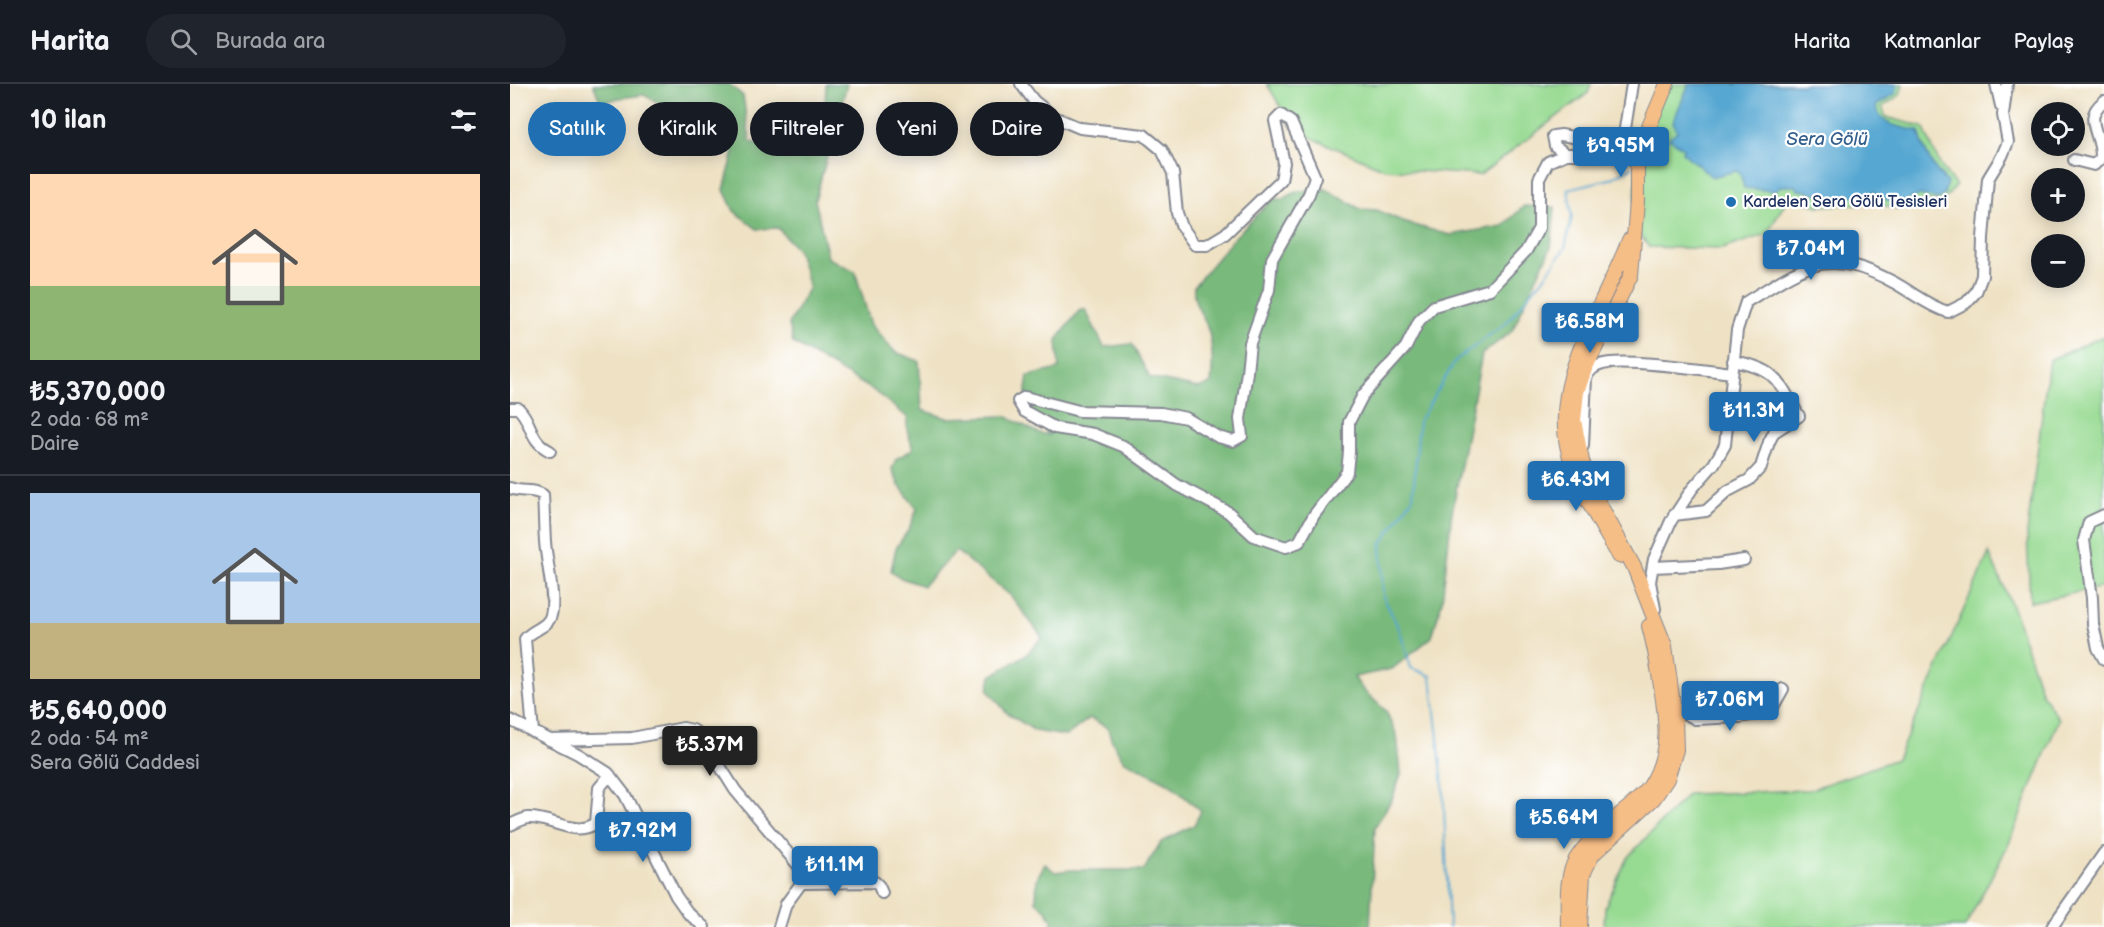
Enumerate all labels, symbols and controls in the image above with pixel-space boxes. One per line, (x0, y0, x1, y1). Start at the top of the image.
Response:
search box (146, 14, 566, 68)
text: Harita (30, 25, 110, 58)
icon: search (167, 25, 200, 58)
text: Burada ara (215, 28, 326, 55)
text: Harita (1793, 29, 1851, 54)
text: Katmanlar (1884, 29, 1980, 54)
text: Paylaş (2013, 29, 2074, 54)
chip: Satılık (528, 102, 626, 156)
chip: Kiralık (638, 102, 738, 156)
chip: Filtreler (750, 102, 864, 156)
chip: Yeni (876, 102, 958, 156)
chip: Daire (970, 102, 1064, 156)
map controls (2031, 102, 2085, 288)
button: locate (2031, 102, 2085, 156)
icon: filters (447, 104, 480, 137)
text: 10 ilan (30, 105, 107, 136)
pin: ₺9.95M (1572, 127, 1670, 178)
water label: Sera Gölü (1786, 129, 1868, 150)
text: ₺9.95M (1587, 134, 1655, 158)
button: + (2031, 168, 2085, 222)
place label: Kardelen Sera Gölü Tesisleri (1743, 193, 1947, 212)
marker: Kardelen Sera Gölü Tesisleri (1724, 195, 1738, 209)
icon: home (201, 213, 309, 321)
pin: ₺7.04M (1762, 230, 1860, 281)
button: − (2031, 234, 2085, 288)
text: ₺7.04M (1777, 237, 1845, 261)
pin: ₺6.58M (1541, 303, 1639, 354)
text: ₺6.58M (1556, 310, 1624, 334)
text: ₺5,370,000 (30, 377, 166, 408)
pin: ₺11.3M (1705, 392, 1803, 443)
text: ₺11.3M (1723, 399, 1785, 423)
text: 2 oda · 68 m² (30, 408, 149, 432)
text: Daire (30, 432, 79, 456)
pin: ₺6.43M (1527, 461, 1625, 512)
text: ₺6.43M (1542, 468, 1610, 492)
icon: home (201, 532, 309, 640)
pin: ₺7.06M (1681, 681, 1779, 732)
text: ₺7.06M (1696, 688, 1764, 712)
text: ₺5,640,000 (30, 696, 167, 727)
pin: ₺5.37M (661, 726, 759, 777)
text: 2 oda · 54 m² (30, 727, 149, 751)
text: ₺5.37M (676, 733, 744, 757)
text: Sera Gölü Caddesi (30, 751, 200, 775)
pin: ₺5.64M (1515, 799, 1613, 850)
text: ₺5.64M (1530, 806, 1598, 830)
pin: ₺7.92M (594, 812, 692, 863)
text: ₺7.92M (609, 819, 677, 843)
pin: ₺11.1M (786, 846, 884, 897)
text: ₺11.1M (806, 853, 864, 877)

